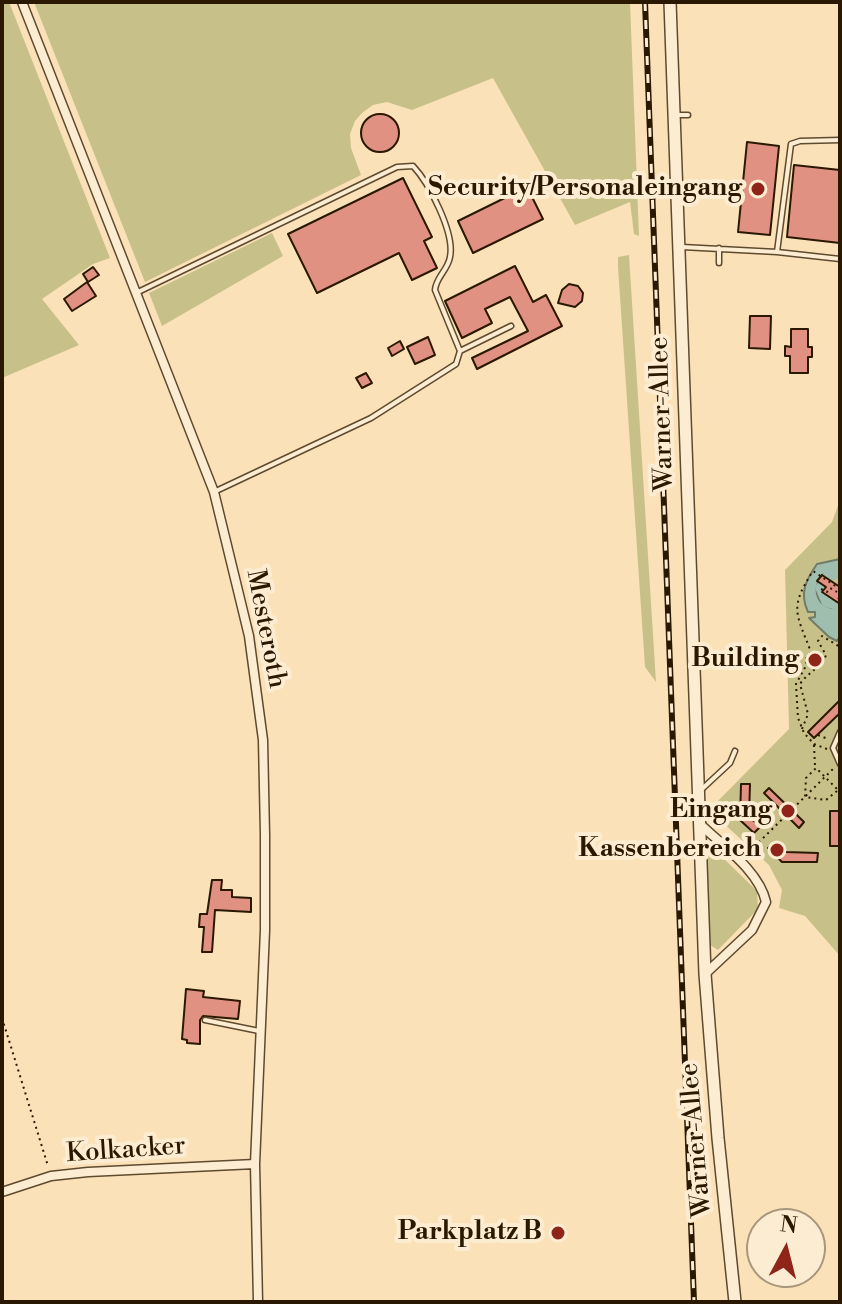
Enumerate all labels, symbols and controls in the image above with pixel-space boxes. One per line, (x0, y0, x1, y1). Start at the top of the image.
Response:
place label: Security/Personaleingang (428, 173, 742, 205)
marker: Security/Personaleingang (749, 180, 767, 198)
street label: Warner-Allee (645, 336, 681, 492)
street label: Mesteroth (238, 567, 292, 691)
place label: Building (691, 644, 799, 676)
marker: Building (806, 651, 824, 669)
place label: Eingang (670, 795, 772, 827)
marker: Eingang (779, 802, 797, 820)
place label: Kassenbereich (578, 834, 761, 866)
marker: Kassenbereich (768, 841, 786, 859)
street label: Warner-Allee (675, 1062, 719, 1218)
street label: Kolkacker (65, 1131, 187, 1171)
north arrow (746, 1208, 826, 1288)
text: N (778, 1211, 799, 1240)
place label: Parkplatz B (398, 1217, 542, 1249)
marker: Parkplatz B (549, 1224, 567, 1242)

